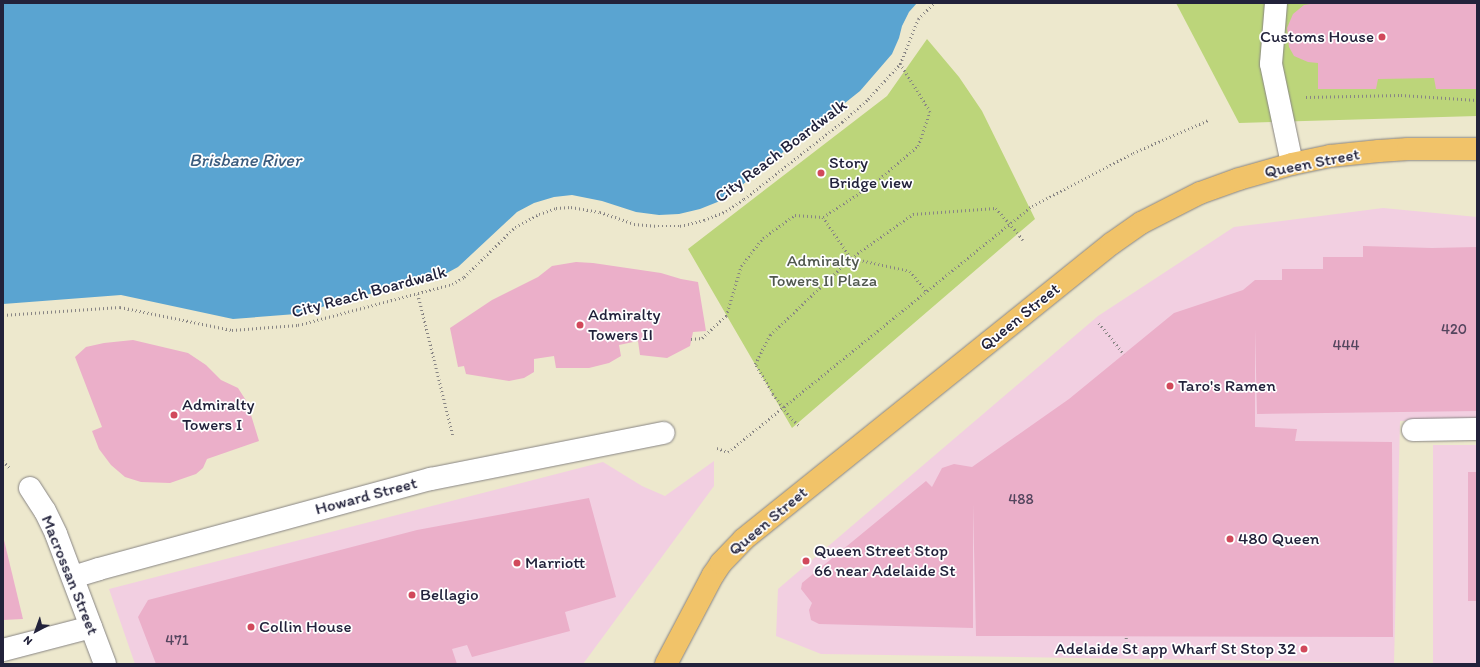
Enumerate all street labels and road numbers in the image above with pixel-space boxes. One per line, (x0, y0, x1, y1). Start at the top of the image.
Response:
street label: City Reach Boardwalk (712, 95, 850, 207)
street label: Queen Street (1263, 144, 1361, 182)
street label: City Reach Boardwalk (290, 262, 448, 322)
street label: Queen Street (976, 279, 1064, 355)
street label: Howard Street (313, 473, 419, 519)
street label: Queen Street (725, 482, 811, 560)
street label: Macrossan Street (37, 512, 103, 638)

